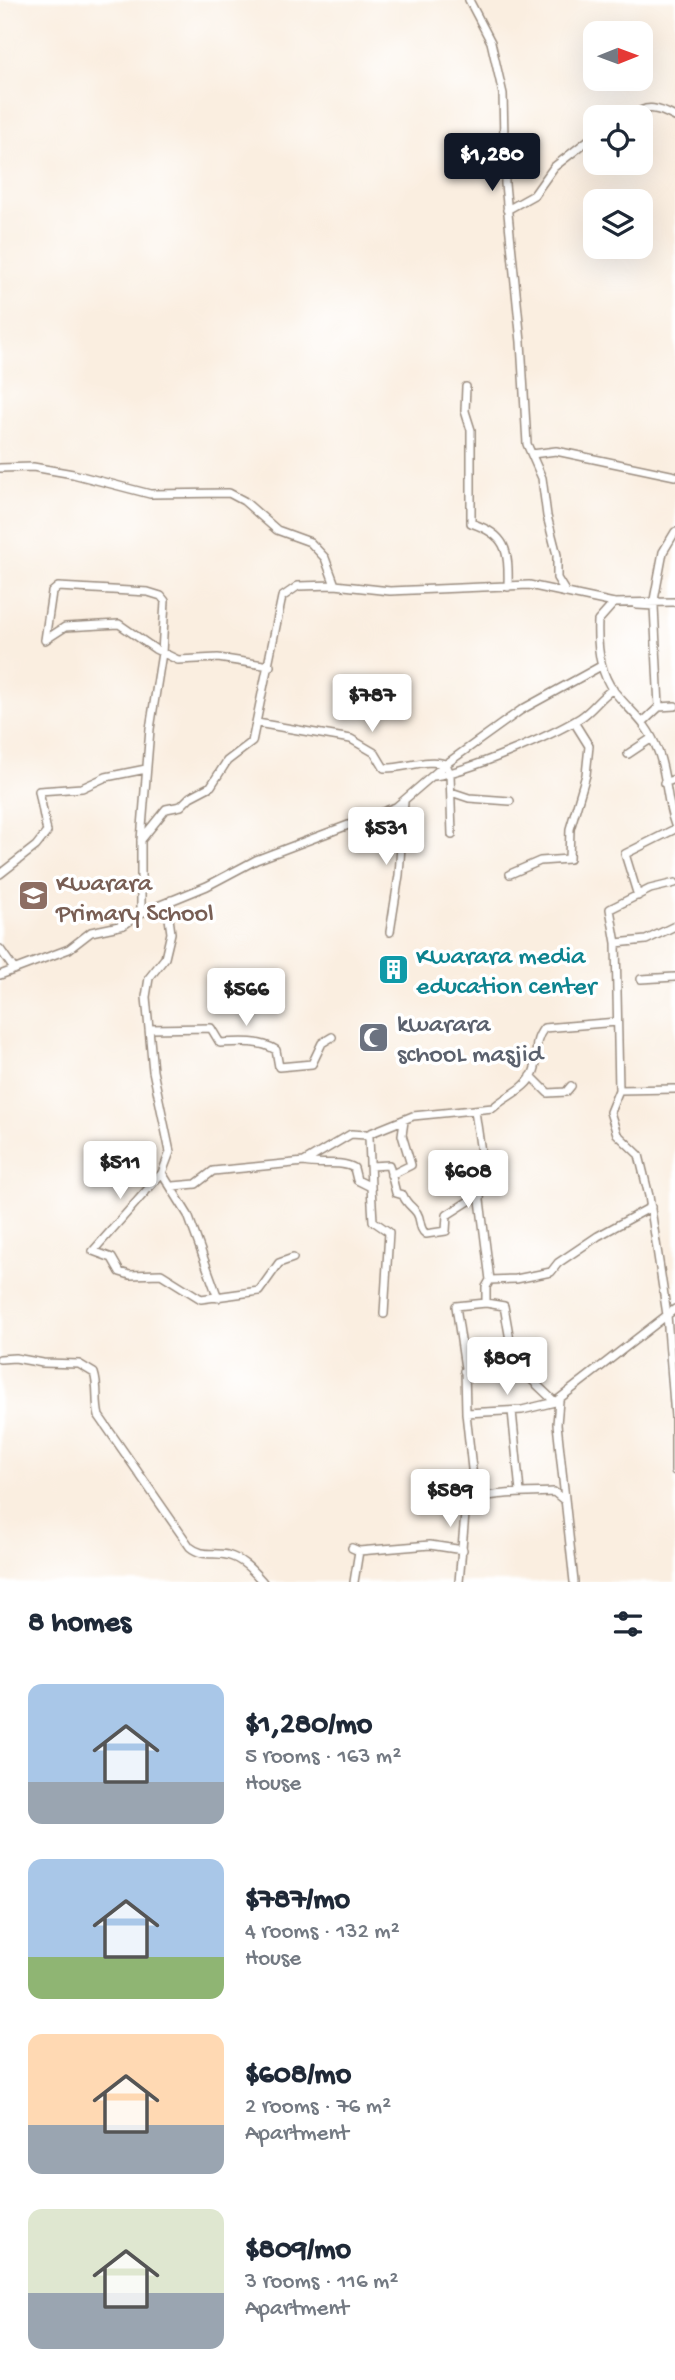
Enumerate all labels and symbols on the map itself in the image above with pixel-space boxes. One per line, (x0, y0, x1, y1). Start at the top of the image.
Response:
north arrow (583, 21, 653, 91)
pin: $1,280 (435, 134, 549, 193)
pin: $787 (331, 674, 413, 734)
pin: $531 (345, 808, 427, 867)
place label: Kwarara Primary School (55, 870, 214, 931)
school or university icon: Kwarara Primary School (16, 879, 50, 913)
place label: Kwarara media education center (416, 943, 599, 1004)
building icon: Kwarara media education center (376, 952, 410, 986)
pin: $566 (205, 968, 287, 1028)
place label: kwarara schooL masjid (397, 1011, 545, 1072)
mosque icon: kwarara schooL masjid (357, 1020, 391, 1054)
pin: $511 (79, 1142, 161, 1201)
pin: $608 (427, 1150, 509, 1210)
pin: $809 (466, 1338, 548, 1397)
pin: $589 (409, 1470, 491, 1529)

